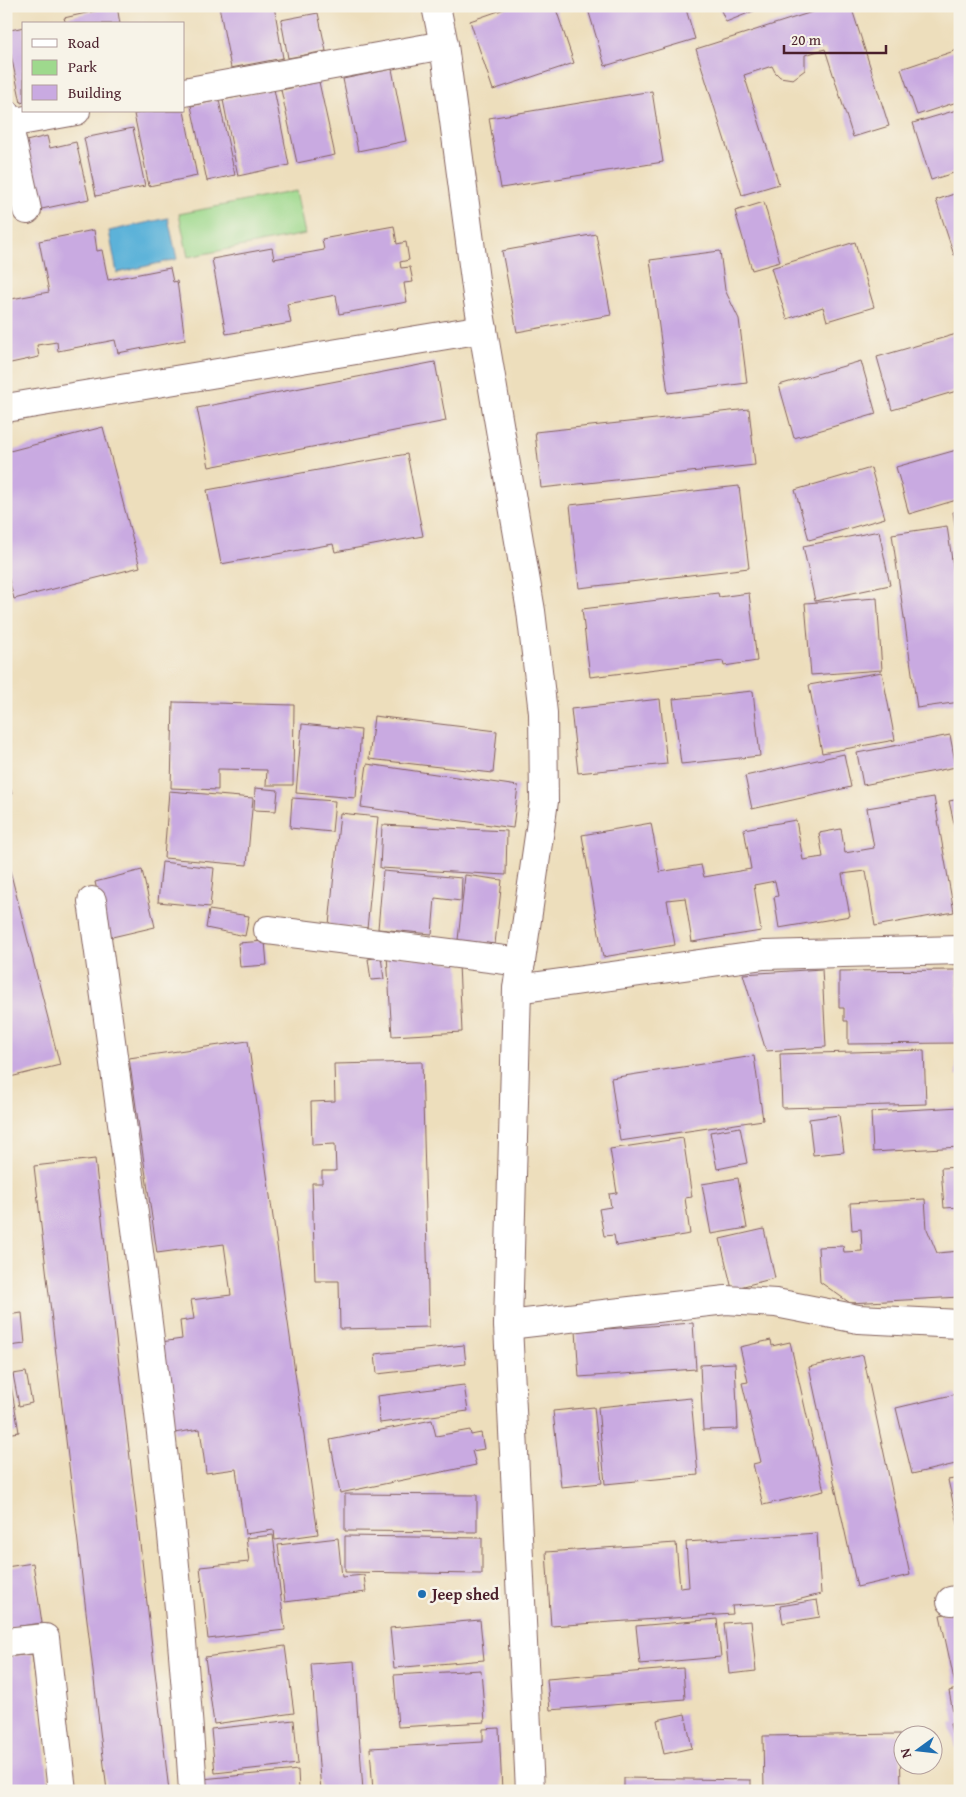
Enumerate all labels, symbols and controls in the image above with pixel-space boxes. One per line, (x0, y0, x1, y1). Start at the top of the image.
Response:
legend (22, 22, 185, 112)
scale bar (784, 22, 886, 54)
text: 20 m (791, 29, 822, 50)
text: Road (68, 32, 99, 53)
text: Park (68, 56, 97, 77)
text: Building (68, 82, 122, 103)
place label: Jeep shed (429, 1582, 500, 1606)
marker: Jeep shed (416, 1588, 428, 1600)
north arrow (894, 1724, 944, 1774)
text: N (894, 1746, 916, 1760)

